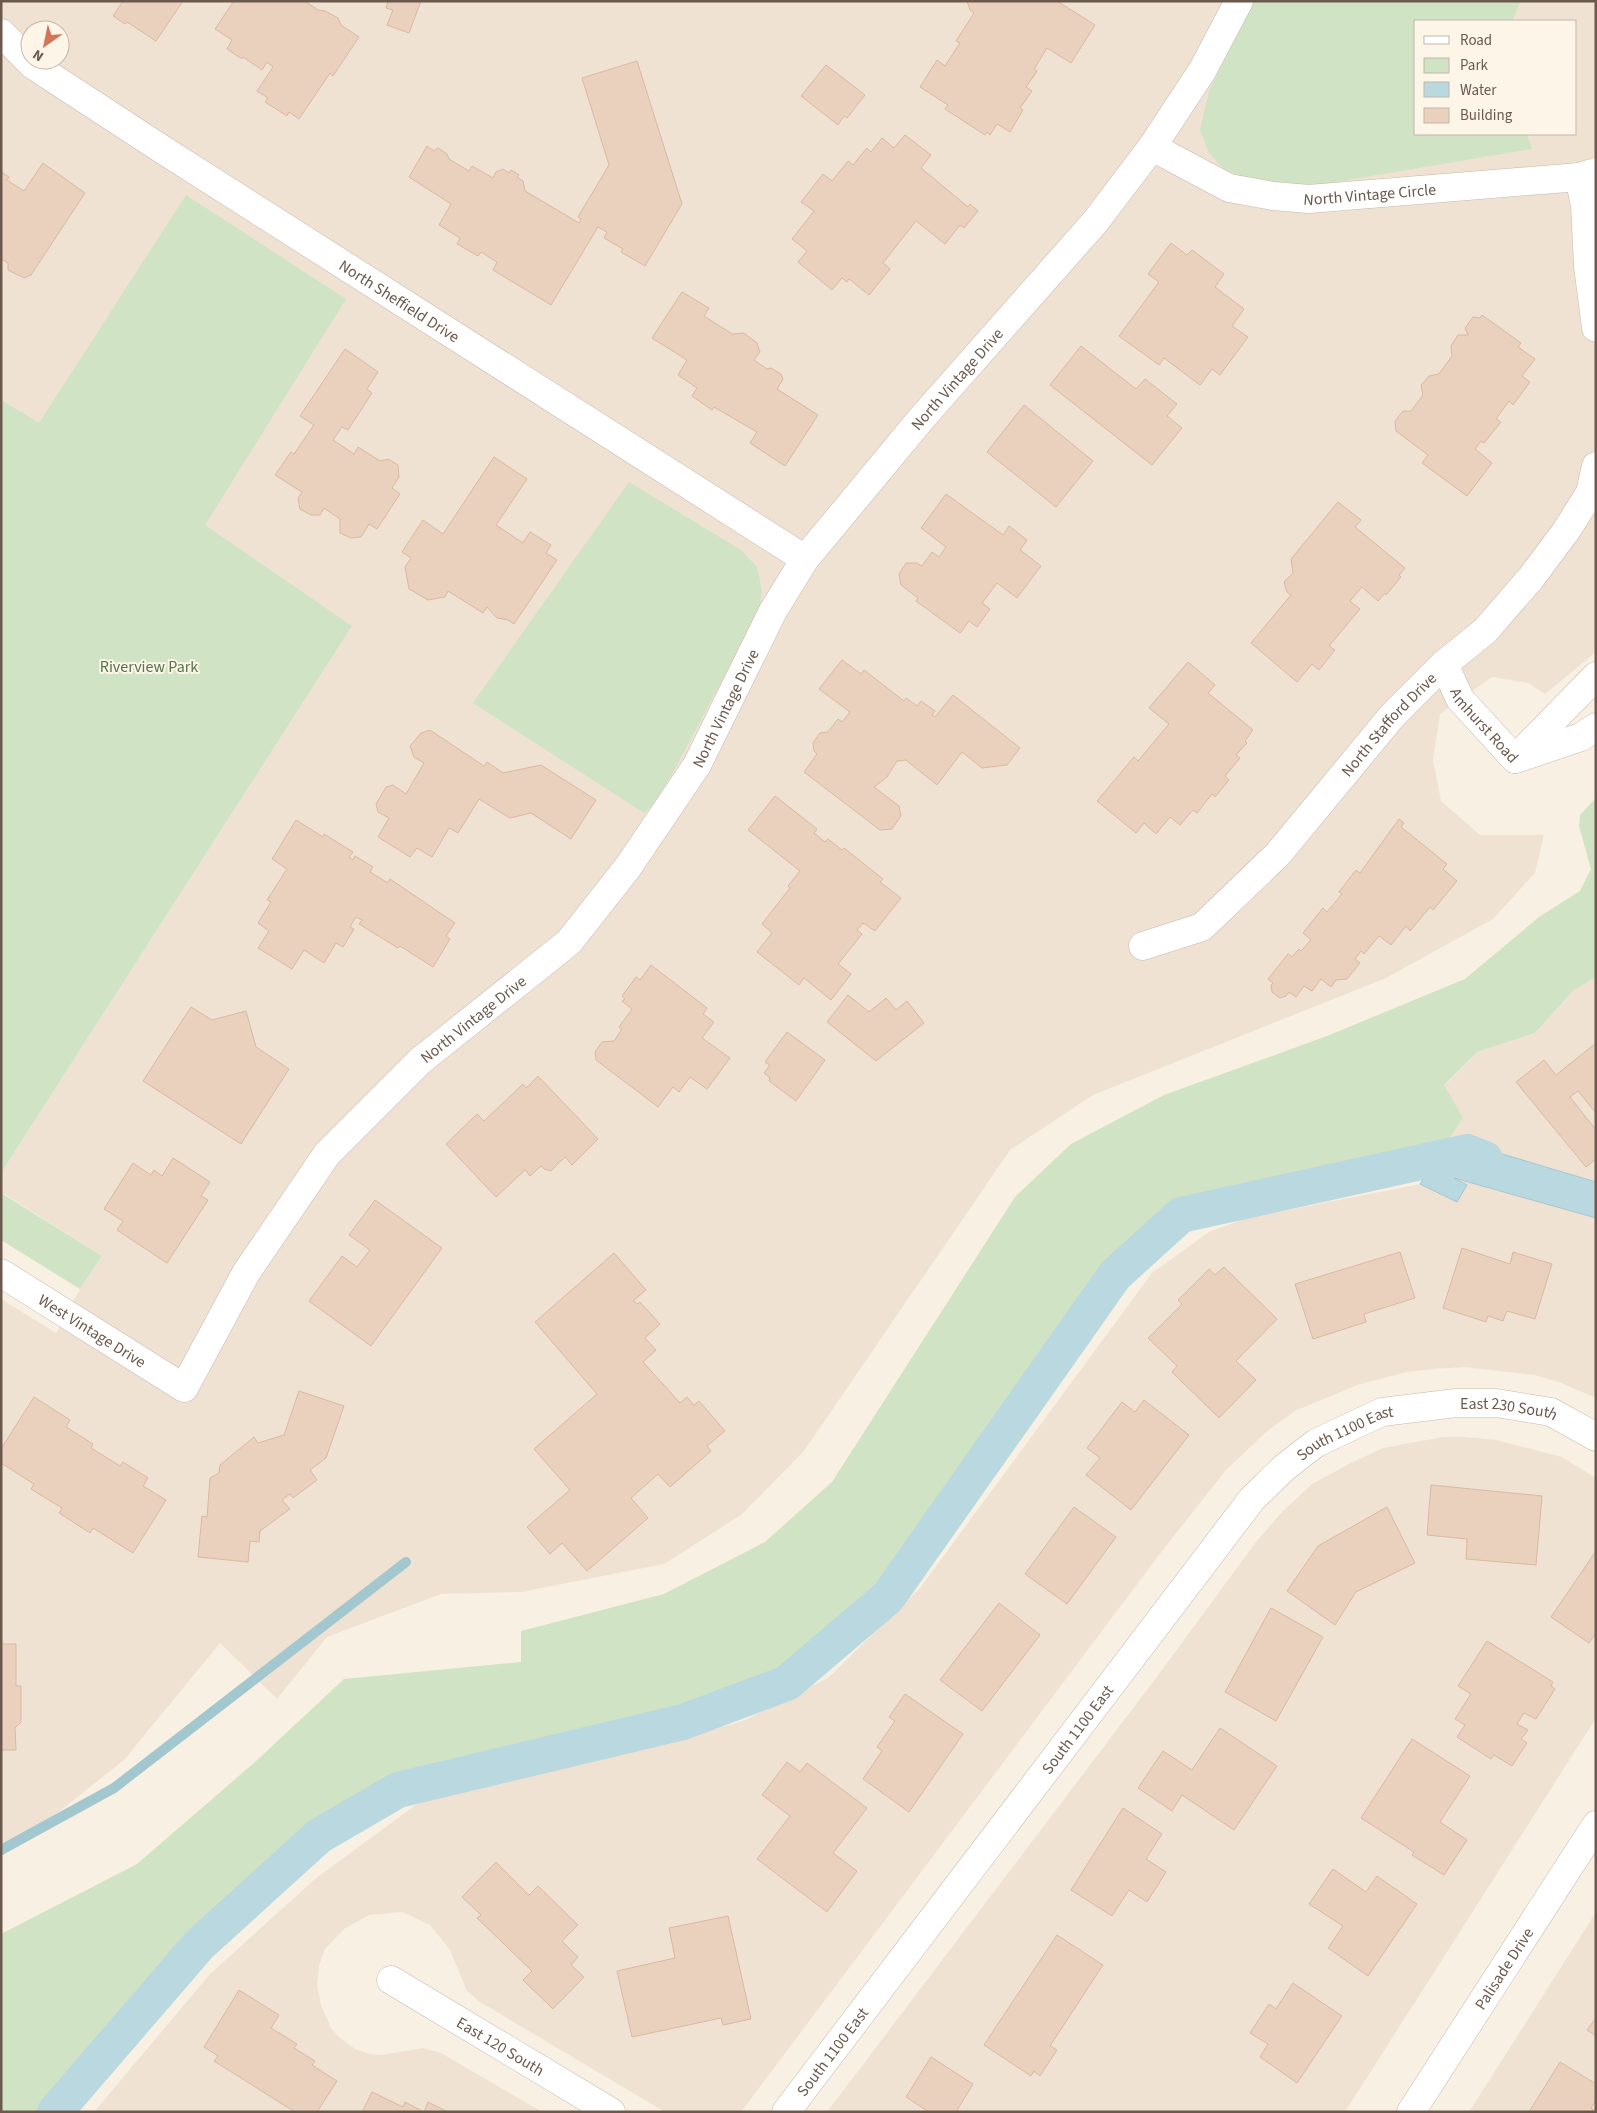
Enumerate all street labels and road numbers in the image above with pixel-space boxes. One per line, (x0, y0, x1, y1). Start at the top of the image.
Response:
street label: North Vintage Circle (1303, 179, 1437, 211)
street label: North Sheffield Drive (334, 255, 464, 348)
street label: North Vintage Drive (906, 323, 1009, 435)
street label: North Vintage Drive (687, 645, 765, 772)
street label: North Stafford Drive (1337, 668, 1442, 781)
street label: Amhurst Road (1444, 684, 1523, 768)
street label: North Vintage Drive (416, 970, 531, 1069)
street label: West Vintage Drive (34, 1289, 150, 1373)
street label: East 230 South (1460, 1393, 1562, 1426)
street label: South 1100 East (1292, 1401, 1395, 1466)
street label: South 1100 East (1037, 1680, 1119, 1779)
street label: Palisade Drive (1470, 1923, 1539, 2014)
street label: South 1100 East (792, 2003, 874, 2101)
street label: East 120 South (452, 2012, 548, 2082)

